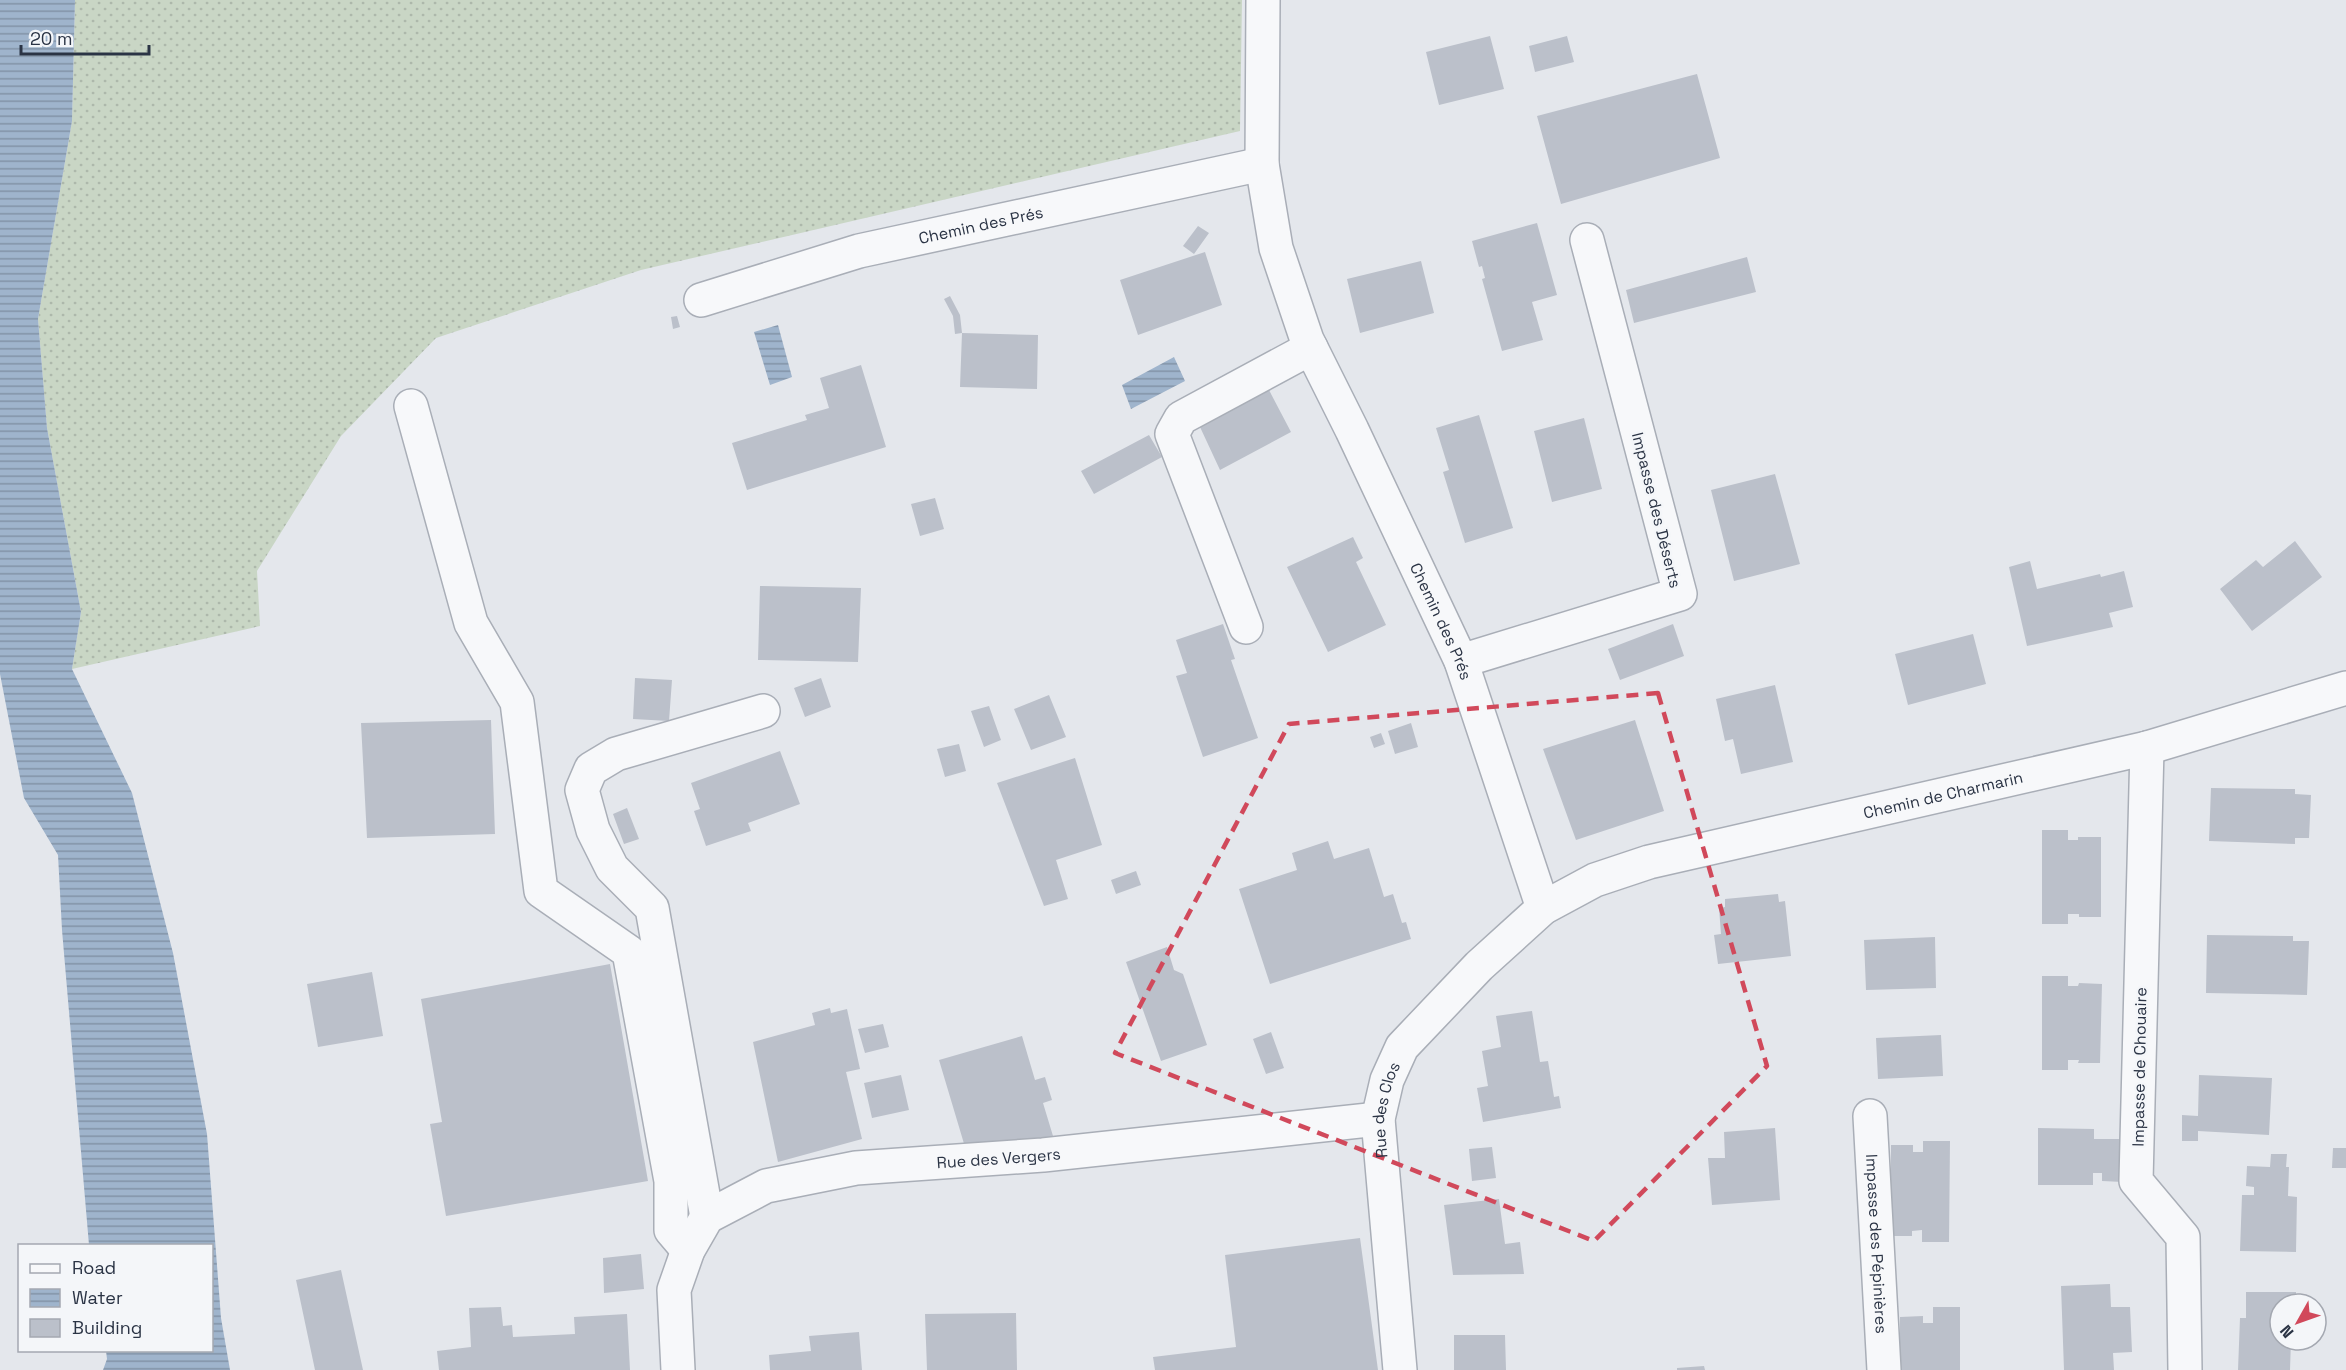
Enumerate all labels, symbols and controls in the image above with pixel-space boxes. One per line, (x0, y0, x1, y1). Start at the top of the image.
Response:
scale bar (21, 18, 148, 56)
text: 20 m (30, 27, 73, 50)
street label: Chemin des Prés (917, 202, 1045, 249)
street label: Impasse des Déserts (1627, 430, 1686, 590)
street label: Chemin des Prés (1405, 559, 1477, 683)
street label: Chemin de Charmarin (1861, 767, 2025, 824)
street label: Impasse de Chouaire (2128, 987, 2151, 1147)
street label: Rue des Clos (1368, 1058, 1405, 1159)
street label: Rue des Vergers (936, 1143, 1062, 1173)
street label: Impasse des Pépinières (1861, 1153, 1892, 1334)
legend (18, 1244, 213, 1352)
text: Road (72, 1256, 116, 1279)
text: Water (72, 1286, 123, 1309)
north arrow (2268, 1292, 2328, 1352)
text: Building (72, 1316, 142, 1339)
text: N (2275, 1320, 2298, 1342)

